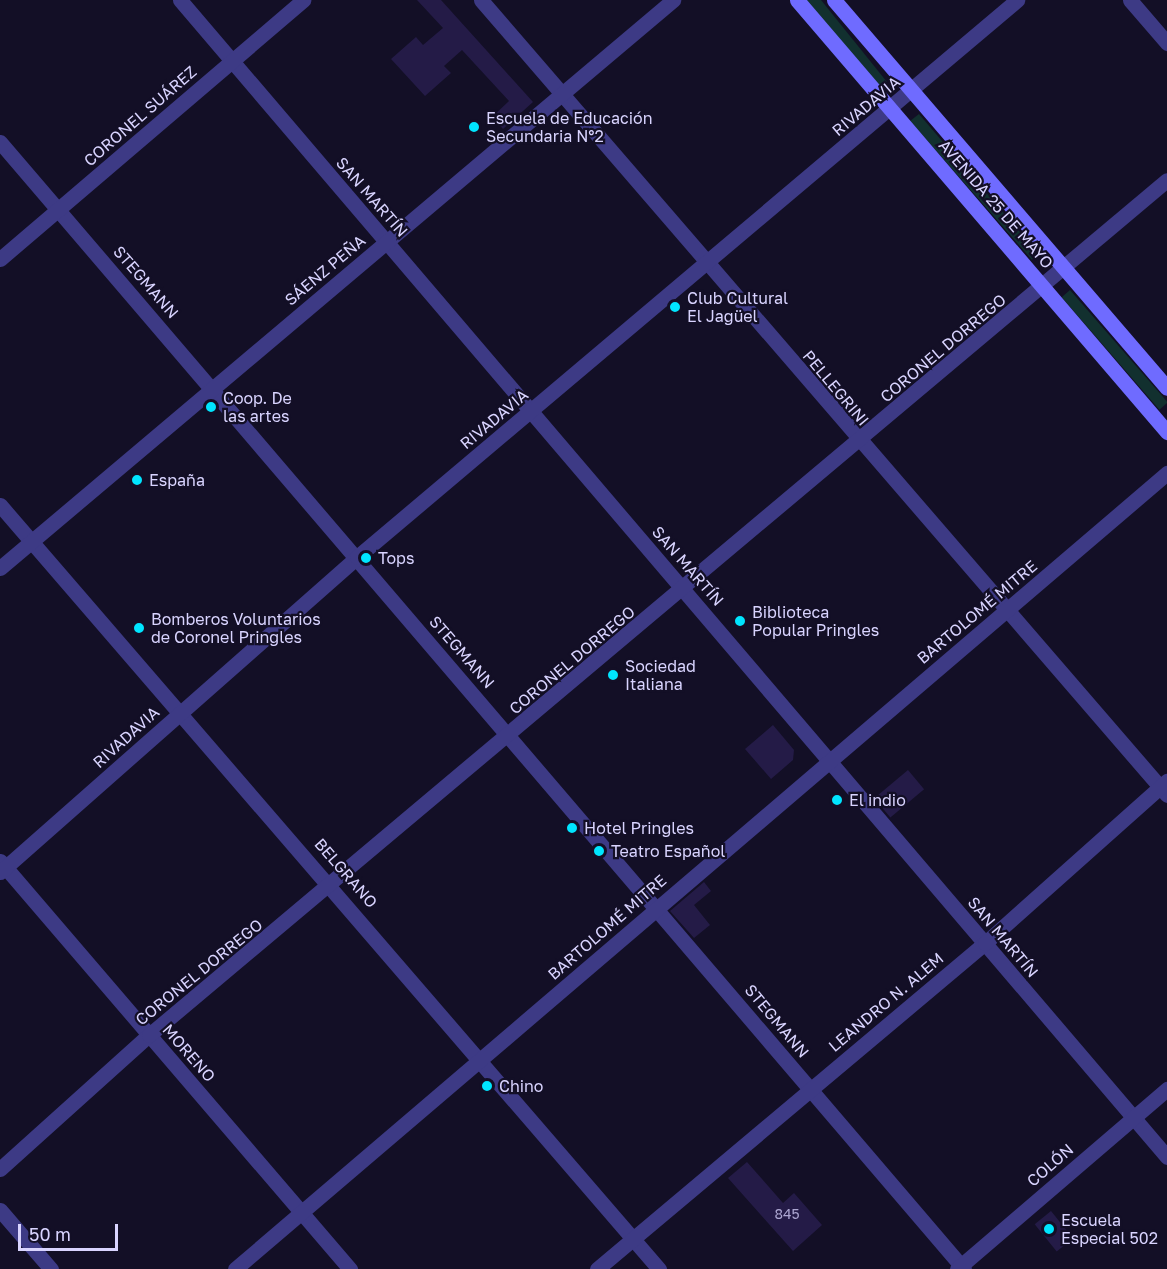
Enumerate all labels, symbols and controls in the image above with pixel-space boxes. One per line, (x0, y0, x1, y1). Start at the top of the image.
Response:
street label: CORONEL SUÁREZ (80, 62, 200, 170)
street label: RIVADAVIA (828, 72, 904, 140)
place label: Escuela de Educación Secundaria N°2 (486, 108, 653, 146)
marker: Escuela de Educación Secundaria N°2 (467, 120, 481, 134)
street label: AVENIDA 25 DE MAYO (935, 136, 1057, 272)
street label: SAN MARTÍN (332, 153, 412, 241)
street label: SÁENZ PEÑA (281, 231, 369, 309)
street label: STEGMANN (109, 242, 183, 322)
place label: Club Cultural El Jagüel (687, 288, 788, 326)
street label: CORONEL DORREGO (876, 290, 1010, 406)
marker: Club Cultural El Jagüel (668, 300, 682, 314)
street label: PELLEGRINI (799, 346, 873, 430)
street label: RIVADAVIA (456, 385, 532, 453)
place label: Coop. De las artes (223, 388, 292, 426)
marker: Coop. De las artes (204, 400, 218, 414)
place label: España (149, 470, 205, 490)
marker: España (130, 473, 144, 487)
street label: SAN MARTÍN (648, 522, 728, 610)
place label: Tops (378, 548, 414, 568)
marker: Tops (359, 551, 373, 565)
street label: BARTOLOMÉ MITRE (913, 556, 1041, 668)
street label: CORONEL DORREGO (505, 602, 639, 718)
place label: Biblioteca Popular Pringles (752, 602, 879, 640)
place label: Bomberos Voluntarios de Coronel Pringles (151, 609, 321, 647)
street label: STEGMANN (425, 612, 499, 692)
marker: Biblioteca Popular Pringles (733, 614, 747, 628)
marker: Bomberos Voluntarios de Coronel Pringles (132, 621, 146, 635)
place label: Sociedad Italiana (625, 656, 696, 694)
marker: Sociedad Italiana (606, 668, 620, 682)
street label: RIVADAVIA (89, 702, 163, 772)
place label: El indio (849, 790, 906, 810)
marker: El indio (830, 793, 844, 807)
place label: Hotel Pringles (584, 818, 694, 838)
marker: Hotel Pringles (565, 821, 579, 835)
street label: BELGRANO (311, 834, 381, 912)
place label: Teatro Español (611, 841, 725, 861)
marker: Teatro Español (592, 844, 606, 858)
street label: BARTOLOMÉ MITRE (544, 870, 670, 984)
street label: SAN MARTÍN (964, 893, 1042, 981)
street label: CORONEL DORREGO (132, 915, 266, 1029)
street label: LEANDRO N. ALEM (825, 948, 947, 1056)
street label: STEGMANN (741, 980, 813, 1062)
street label: MORENO (159, 1020, 219, 1086)
place label: Chino (499, 1076, 543, 1096)
marker: Chino (480, 1079, 494, 1093)
street label: COLÓN (1023, 1140, 1077, 1190)
house number: 845 (774, 1206, 800, 1222)
place label: Escuela Especial 502 (1061, 1210, 1158, 1248)
scale bar (21, 1212, 122, 1250)
marker: Escuela Especial 502 (1042, 1222, 1056, 1236)
text: 50 m (29, 1223, 71, 1245)

